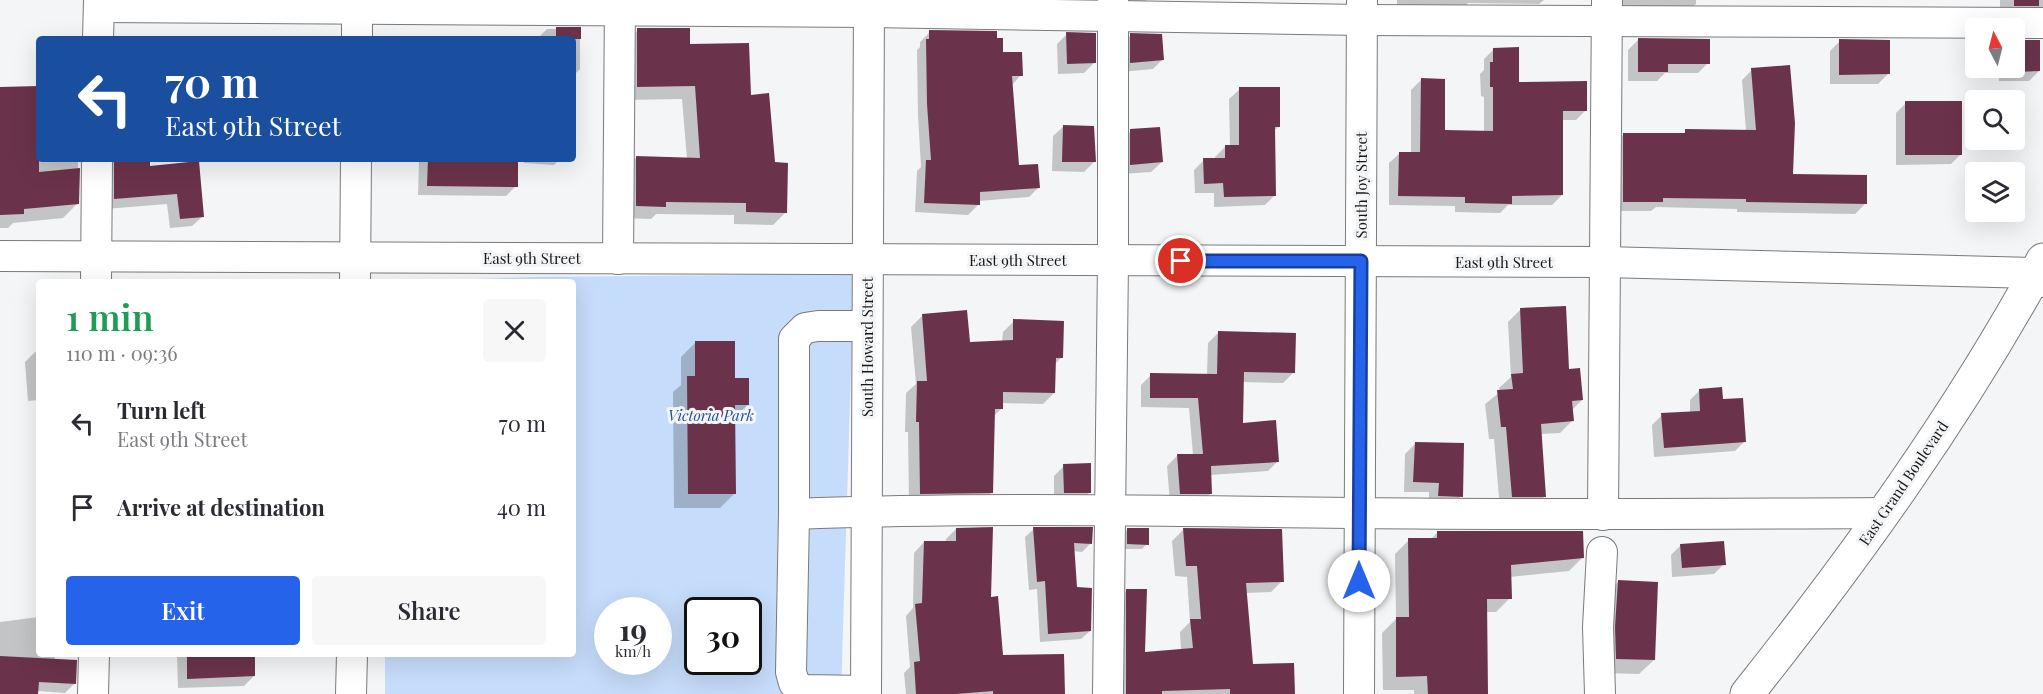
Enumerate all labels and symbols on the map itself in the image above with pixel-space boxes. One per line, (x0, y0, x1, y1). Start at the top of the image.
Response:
north arrow (1965, 18, 2025, 78)
street label: South Joy Street (1351, 131, 1371, 238)
pin (1155, 235, 1206, 286)
street label: East 9th Street (483, 248, 582, 268)
street label: East 9th Street (969, 250, 1068, 270)
street label: East 9th Street (1455, 252, 1554, 272)
street label: South Howard Street (857, 276, 877, 417)
park label: Victoria Park (668, 405, 754, 425)
street label: East Grand Boulevard (1854, 417, 1952, 549)
position arrow (1327, 549, 1391, 613)
speed limit sign: 30 (684, 597, 762, 675)

